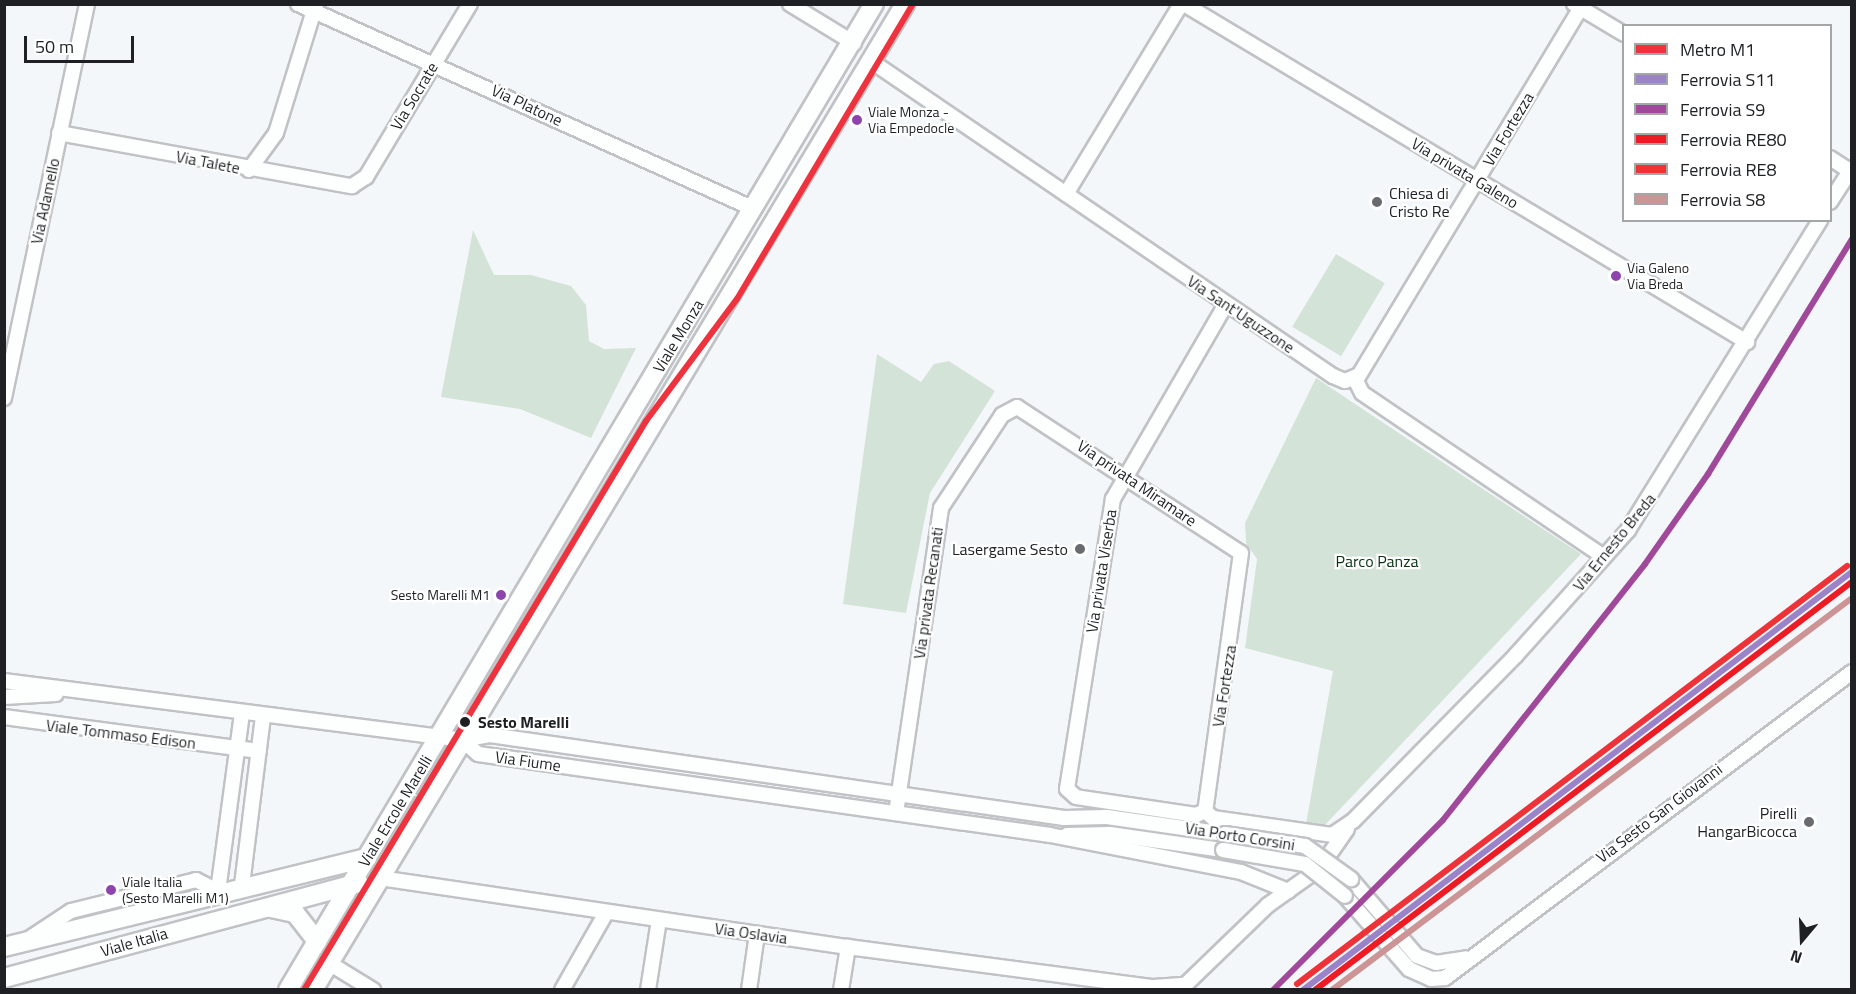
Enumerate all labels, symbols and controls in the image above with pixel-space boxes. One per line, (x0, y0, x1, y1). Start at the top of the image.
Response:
scale bar (27, 24, 136, 62)
legend (1622, 24, 1832, 222)
text: 50 m (35, 33, 74, 60)
text: Metro M1 (1680, 36, 1755, 63)
street label: Via Socrate (386, 59, 442, 133)
text: Ferrovia S11 (1680, 66, 1775, 93)
street label: Via Platone (488, 80, 566, 130)
street label: Via Fortezza (1478, 89, 1538, 169)
text: Ferrovia S9 (1680, 96, 1765, 123)
place label: Viale Monza - Via Empedocle (868, 104, 954, 136)
marker: Viale Monza - Via Empedocle (851, 114, 863, 126)
text: Ferrovia RE80 (1680, 126, 1787, 153)
street label: Via privata Galeno (1408, 134, 1522, 212)
street label: Via Talete (174, 146, 242, 178)
street label: Via Adamello (27, 156, 63, 246)
text: Ferrovia RE8 (1680, 156, 1777, 183)
place label: Chiesa di Cristo Re (1389, 183, 1449, 221)
text: Ferrovia S8 (1680, 186, 1765, 213)
marker: Chiesa di Cristo Re (1370, 195, 1384, 209)
place label: Via Galeno Via Breda (1627, 260, 1689, 292)
marker: Via Galeno Via Breda (1610, 270, 1622, 282)
street label: Via Sant'Uguzzone (1184, 271, 1298, 357)
street label: Viale Monza (649, 296, 707, 376)
street label: Via privata Miramare (1074, 436, 1200, 530)
street label: Via Ernesto Breda (1569, 489, 1659, 595)
street label: Via privata Viserba (1082, 508, 1120, 634)
street label: Via privata Recanati (909, 526, 947, 660)
place label: Lasergame Sesto (952, 539, 1068, 559)
marker: Lasergame Sesto (1073, 542, 1087, 556)
park label: Parco Panza (1336, 551, 1418, 571)
place label: Sesto Marelli M1 (391, 587, 490, 603)
marker: Sesto Marelli M1 (495, 589, 507, 601)
street label: Via Fortezza (1208, 644, 1240, 728)
place label: Sesto Marelli (478, 712, 569, 732)
marker: Sesto Marelli (456, 713, 474, 731)
street label: Viale Tommaso Edison (45, 715, 197, 753)
street label: Via Fiume (494, 747, 562, 775)
street label: Viale Ercole Marelli (354, 752, 436, 870)
street label: Via Sesto San Giovanni (1592, 759, 1726, 867)
place label: Pirelli HangarBicocca (1697, 803, 1797, 841)
marker: Pirelli HangarBicocca (1802, 815, 1816, 829)
street label: Via Porto Corsini (1184, 818, 1296, 854)
place label: Viale Italia (Sesto Marelli M1) (122, 874, 229, 906)
marker: Viale Italia (Sesto Marelli M1) (105, 884, 117, 896)
north arrow (1772, 910, 1832, 970)
street label: Via Oslavia (713, 918, 789, 948)
street label: Viale Italia (98, 923, 170, 961)
text: N (1787, 944, 1805, 970)

